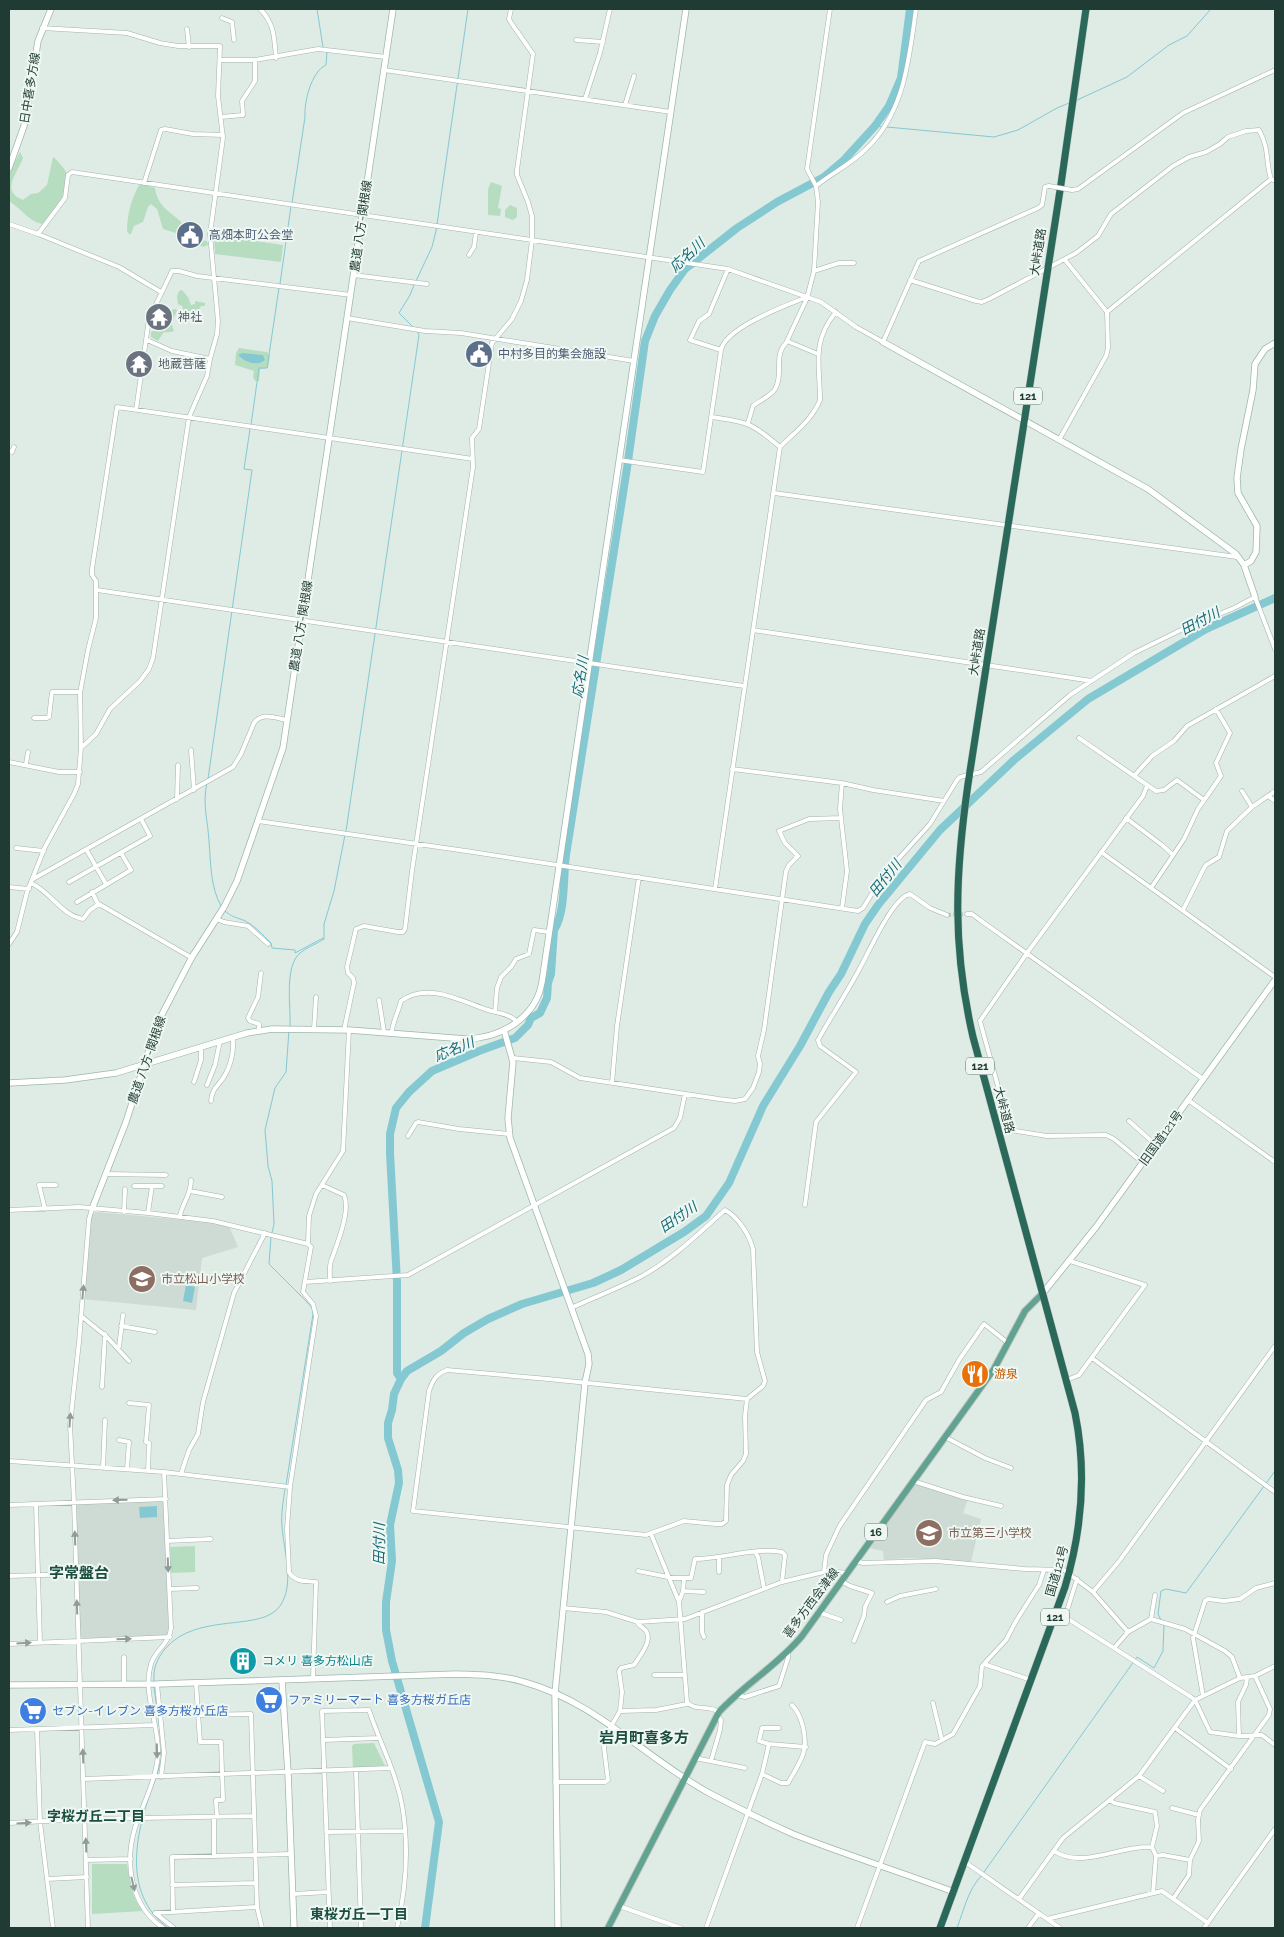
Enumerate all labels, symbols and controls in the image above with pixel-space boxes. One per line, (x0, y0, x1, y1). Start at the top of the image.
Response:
street label: 日中喜多方線 (17, 51, 43, 125)
street label: 農道 八方-関根線 (348, 179, 374, 273)
public building icon: 高畑本町公会堂 (175, 220, 205, 250)
street label: 大峠道路 (1027, 227, 1049, 277)
place label: 高畑本町公会堂 (209, 228, 293, 242)
water label: 応名川 (666, 233, 709, 275)
temple icon: 神社 (144, 302, 174, 332)
place label: 神社 (178, 310, 202, 324)
public building icon: 中村多目的集会施設 (464, 339, 494, 369)
place label: 中村多目的集会施設 (498, 347, 606, 361)
temple icon: 地蔵菩薩 (124, 349, 154, 379)
place label: 地蔵菩薩 (158, 357, 206, 371)
road number: 121 (1014, 388, 1042, 404)
street label: 農道 八方-関根線 (287, 579, 315, 673)
water label: 田付川 (1178, 603, 1224, 638)
street label: 大峠道路 (966, 627, 988, 677)
water label: 応名川 (569, 653, 591, 699)
water label: 田付川 (866, 855, 906, 899)
street label: 農道 八方-関根線 (125, 1014, 169, 1106)
water label: 応名川 (432, 1033, 478, 1064)
road number: 121 (966, 1058, 994, 1074)
street label: 大峠道路 (991, 1085, 1017, 1135)
street label: 旧国道121号 (1136, 1108, 1186, 1168)
water label: 田付川 (656, 1198, 702, 1235)
school or university icon: 市立松山小学校 (127, 1264, 157, 1294)
place label: 市立松山小学校 (161, 1272, 245, 1286)
one-way arrow (79, 1284, 87, 1300)
restaurant icon: 游泉 (960, 1359, 990, 1389)
place label: 游泉 (994, 1367, 1018, 1381)
one-way arrow (67, 1412, 75, 1428)
one-way arrow (112, 1497, 128, 1505)
school or university icon: 市立第三小学校 (914, 1518, 944, 1548)
water label: 田付川 (371, 1521, 387, 1565)
road number: 16 (865, 1524, 887, 1540)
place label: 市立第三小学校 (948, 1526, 1032, 1540)
one-way arrow (71, 1529, 79, 1545)
street label: 国道121号 (1043, 1544, 1071, 1598)
one-way arrow (165, 1557, 173, 1573)
district label: 字常盤台 (49, 1564, 109, 1582)
street label: 喜多方西会津線 (780, 1565, 842, 1641)
one-way arrow (73, 1599, 81, 1615)
road number: 121 (1041, 1608, 1069, 1625)
one-way arrow (116, 1635, 132, 1643)
one-way arrow (17, 1639, 33, 1647)
building icon: コメリ 喜多方松山店 (228, 1646, 258, 1676)
place label: コメリ 喜多方松山店 (262, 1654, 373, 1668)
supermarket icon: ファミリーマート 喜多方桜ガ丘店 (254, 1685, 284, 1715)
place label: ファミリーマート 喜多方桜ガ丘店 (288, 1693, 471, 1707)
supermarket icon: セブン-イレブン 喜多方桜が丘店 (18, 1696, 48, 1726)
place label: セブン-イレブン 喜多方桜が丘店 (52, 1704, 228, 1718)
district label: 岩月町喜多方 (599, 1729, 689, 1747)
one-way arrow (153, 1743, 161, 1759)
one-way arrow (78, 1748, 86, 1764)
district label: 字桜ガ丘二丁目 (47, 1808, 145, 1824)
one-way arrow (17, 1818, 33, 1826)
one-way arrow (81, 1836, 89, 1852)
one-way arrow (129, 1876, 137, 1891)
district label: 東桜ガ丘一丁目 (310, 1906, 408, 1922)

